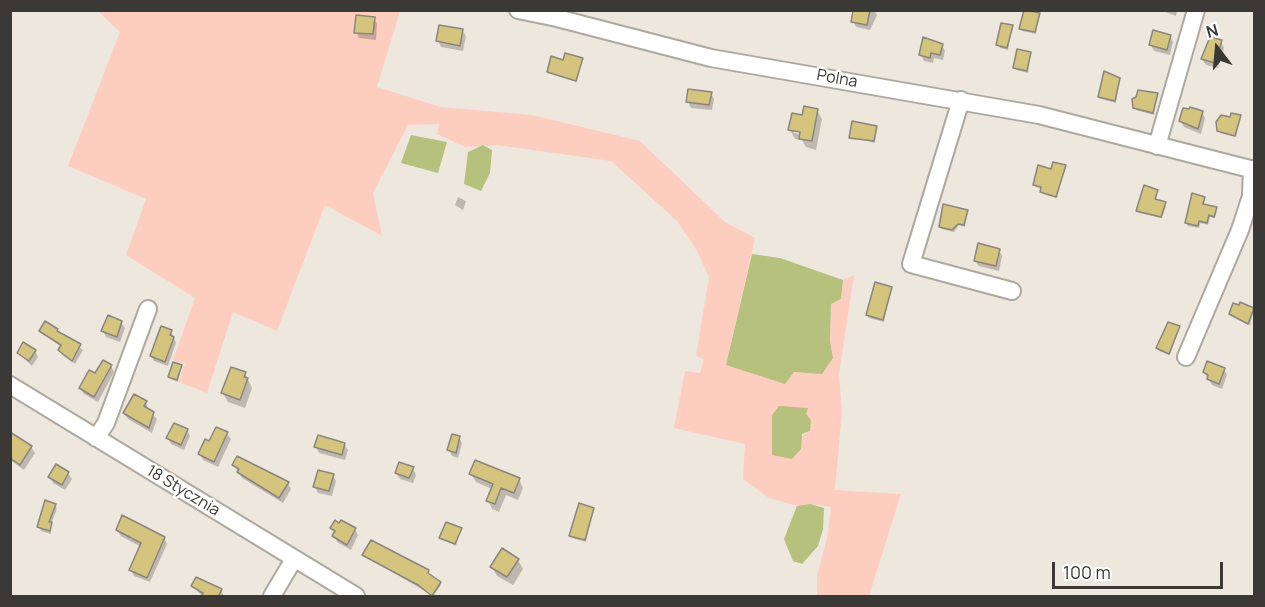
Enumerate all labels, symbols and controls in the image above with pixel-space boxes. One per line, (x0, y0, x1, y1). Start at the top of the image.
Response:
north arrow (1187, 18, 1247, 78)
text: N (1203, 19, 1221, 43)
street label: Polna (815, 66, 859, 92)
street label: 18 Stycznia (143, 462, 223, 520)
scale bar (1055, 550, 1226, 588)
text: 100 m (1063, 560, 1111, 584)

